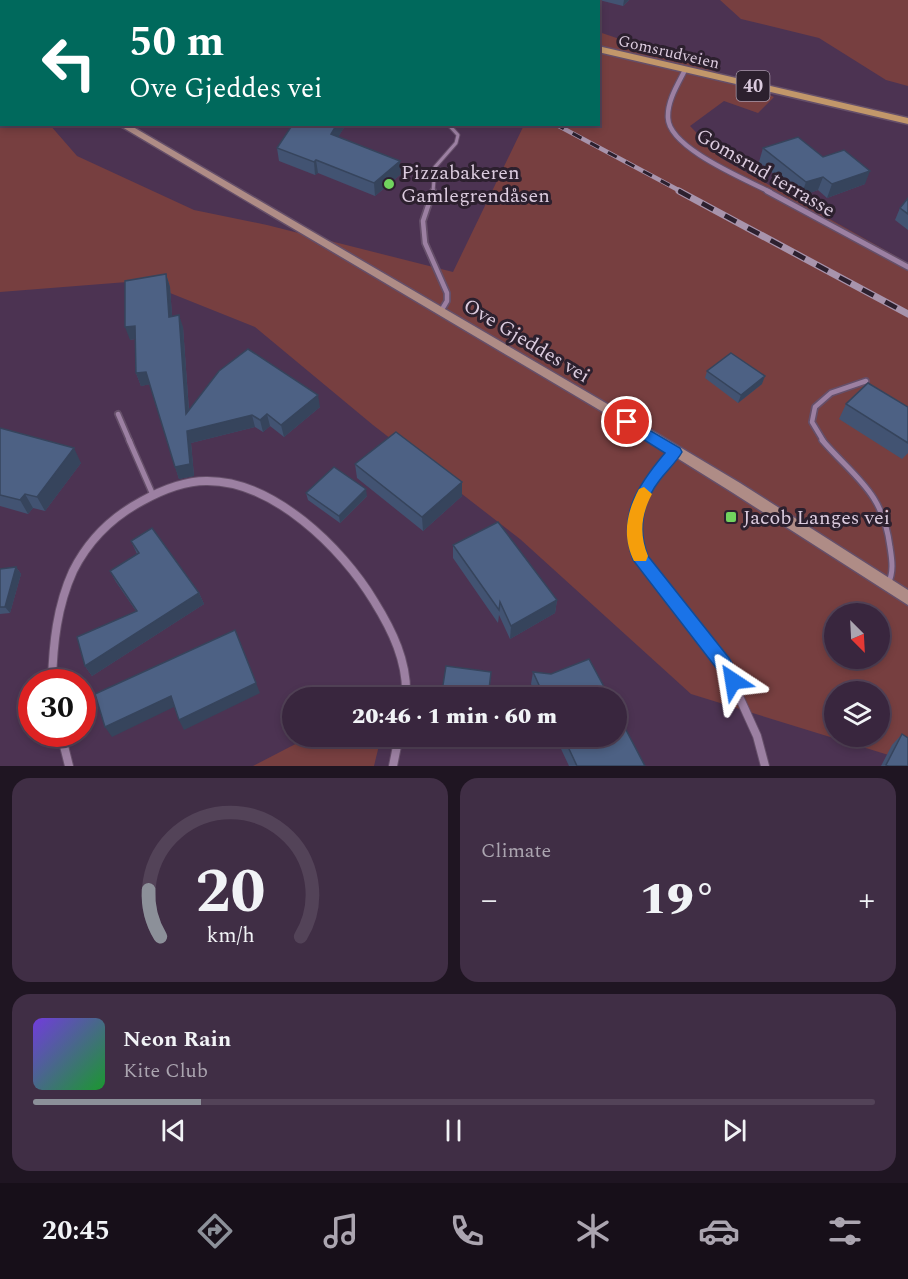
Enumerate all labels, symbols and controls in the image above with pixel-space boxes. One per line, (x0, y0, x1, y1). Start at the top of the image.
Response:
text: 50 m (129, 11, 224, 74)
icon: left (30, 24, 108, 102)
street label: Gomsrudveien (616, 29, 722, 75)
text: Ove Gjeddes vei (129, 68, 323, 110)
road number: 40 (736, 71, 770, 101)
street label: Gomsrud terrasse (690, 121, 841, 225)
place label: Pizzabakeren Gamlegrendåsen (401, 158, 550, 211)
marker: Pizzabakeren Gamlegrendåsen (382, 177, 396, 191)
street label: Ove Gjeddes vei (457, 291, 596, 391)
pin (601, 396, 652, 447)
icon: arrive (610, 405, 643, 438)
place label: Jacob Langes vei (743, 503, 890, 533)
marker: Jacob Langes vei (724, 510, 738, 524)
north arrow (824, 603, 890, 669)
map controls (824, 603, 890, 747)
position arrow (701, 649, 765, 713)
speed limit sign: 30 (18, 669, 96, 747)
button: layers (824, 681, 890, 747)
text: 20:46 · 1 min · 60 m (352, 700, 557, 733)
text: Climate (481, 836, 551, 866)
text: 20 (195, 845, 265, 940)
text: 19° (640, 865, 716, 934)
text: − (481, 875, 498, 925)
text: + (858, 875, 875, 925)
text: km/h (206, 919, 254, 952)
text: Neon Rain (123, 1023, 231, 1056)
text: Kite Club (123, 1056, 208, 1086)
icon: previous (157, 1114, 190, 1147)
icon: pause (437, 1114, 470, 1147)
icon: next (718, 1114, 751, 1147)
text: 20:45 (42, 1210, 110, 1252)
icon: directions (194, 1210, 236, 1252)
icon: music (320, 1210, 362, 1252)
icon: phone (446, 1210, 488, 1252)
icon: climate (572, 1210, 614, 1252)
icon: car (698, 1210, 740, 1252)
icon: filters (824, 1210, 866, 1252)

